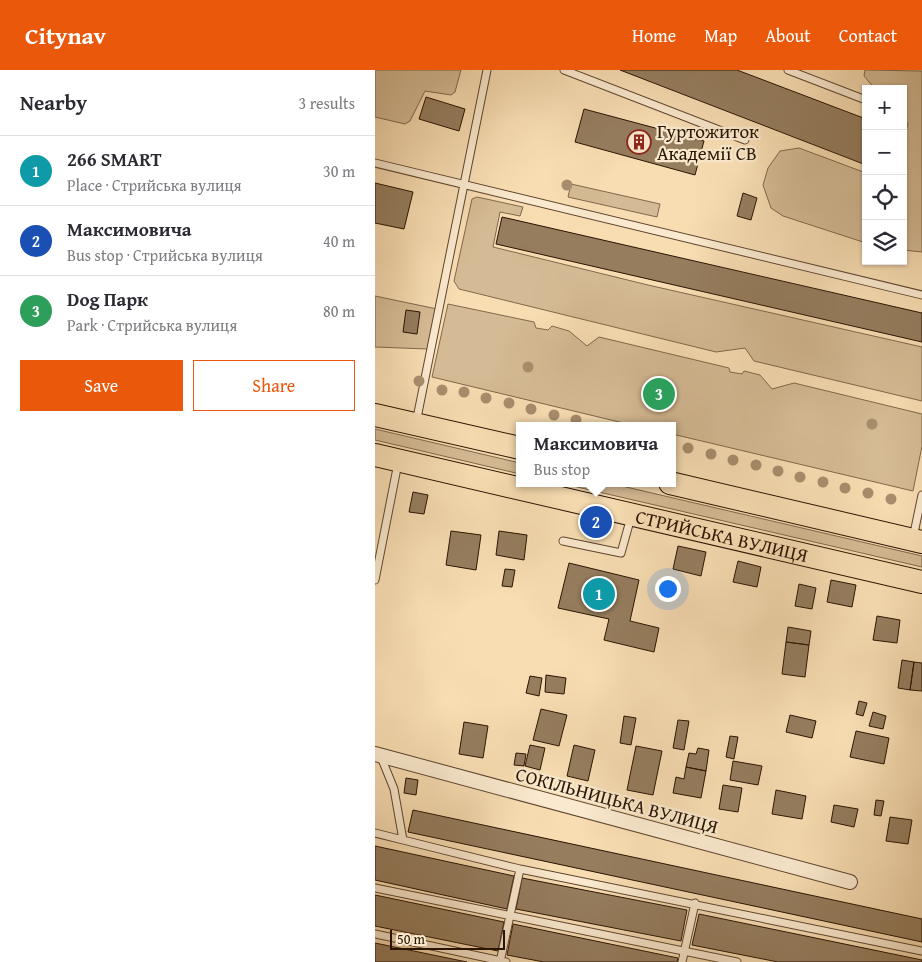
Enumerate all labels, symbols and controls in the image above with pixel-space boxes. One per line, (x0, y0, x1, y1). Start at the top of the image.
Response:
text: Citynav (25, 18, 106, 53)
text: Home (632, 22, 676, 49)
text: Map (704, 22, 737, 49)
text: About (765, 22, 811, 49)
text: Contact (839, 22, 897, 49)
map controls (862, 85, 907, 265)
button: + (862, 85, 907, 130)
text: Nearby (20, 87, 87, 118)
text: 3 results (298, 91, 355, 115)
place label: Гуртожиток Академії СВ (657, 117, 759, 167)
building icon: Гуртожиток Академії СВ (626, 129, 652, 155)
button: − (862, 130, 907, 175)
text: 266 SMART (67, 145, 162, 173)
text: 1 (32, 159, 40, 183)
text: 30 m (323, 159, 355, 183)
text: Place · Стрийська вулиця (67, 173, 242, 197)
button: locate (862, 175, 907, 220)
text: Максимовича (67, 215, 192, 243)
button: layers (862, 220, 907, 265)
text: 2 (32, 229, 40, 253)
text: 40 m (323, 229, 355, 253)
text: Bus stop · Стрийська вулиця (67, 243, 263, 267)
text: Dog Парк (67, 285, 148, 313)
text: 3 (32, 299, 40, 323)
text: 80 m (323, 299, 355, 323)
text: Park · Стрийська вулиця (67, 313, 237, 337)
button: Save (20, 360, 183, 411)
button: Share (193, 360, 355, 411)
pin: 3 (643, 375, 675, 413)
popup (516, 422, 676, 487)
text: Максимовича (534, 429, 658, 457)
text: Bus stop (534, 457, 590, 481)
street label: СТРИЙСЬКА ВУЛИЦЯ (633, 502, 811, 569)
pin: 2 (580, 503, 612, 541)
pin: 1 (583, 575, 615, 613)
your location (655, 576, 681, 602)
street label: СОКІЛЬНИЦЬКА ВУЛИЦЯ (513, 760, 721, 840)
scale bar (390, 927, 505, 950)
text: 50 m (397, 929, 425, 949)

